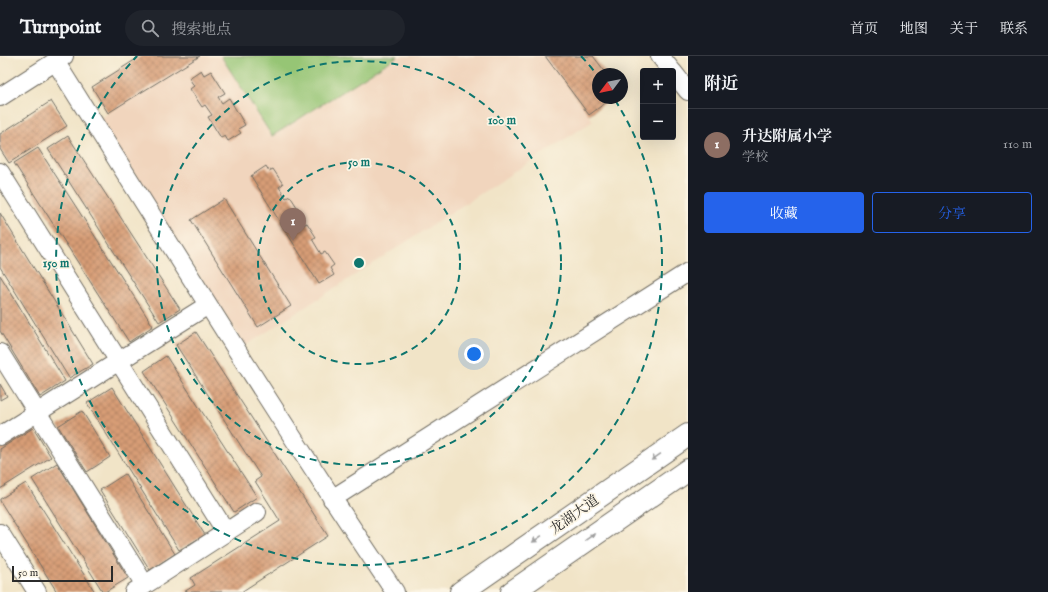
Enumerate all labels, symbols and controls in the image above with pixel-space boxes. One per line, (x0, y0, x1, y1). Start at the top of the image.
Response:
search box (125, 10, 405, 46)
text: Turnpoint (20, 16, 101, 40)
icon: search (139, 17, 161, 39)
text: 搜索地点 (171, 20, 231, 39)
text: 首页 (850, 20, 878, 38)
text: 地图 (900, 20, 928, 38)
text: 关于 (950, 20, 978, 38)
text: 联系 (1000, 20, 1028, 38)
north arrow (592, 68, 628, 104)
map controls (640, 68, 676, 140)
button: + (640, 68, 676, 104)
text: 附近 (704, 74, 738, 95)
button: − (640, 104, 676, 140)
text: 100 m (488, 113, 517, 128)
text: 升达附属小学 (742, 127, 832, 146)
text: 1 (715, 136, 719, 153)
text: 110 m (1003, 136, 1032, 153)
text: 学校 (742, 149, 768, 166)
text: 50 m (348, 155, 371, 170)
button: 收藏 (704, 192, 864, 233)
button: 分享 (872, 192, 1032, 233)
pin: 1 (280, 208, 306, 241)
text: 150 m (43, 256, 70, 271)
centre of rings (352, 256, 366, 270)
your location (464, 344, 484, 364)
one-way arrow (651, 453, 661, 461)
street label: 龙湖大道 (546, 491, 603, 538)
one-way arrow (585, 533, 596, 541)
one-way arrow (532, 535, 543, 543)
scale bar (12, 564, 113, 583)
text: 50 m (18, 566, 38, 580)

